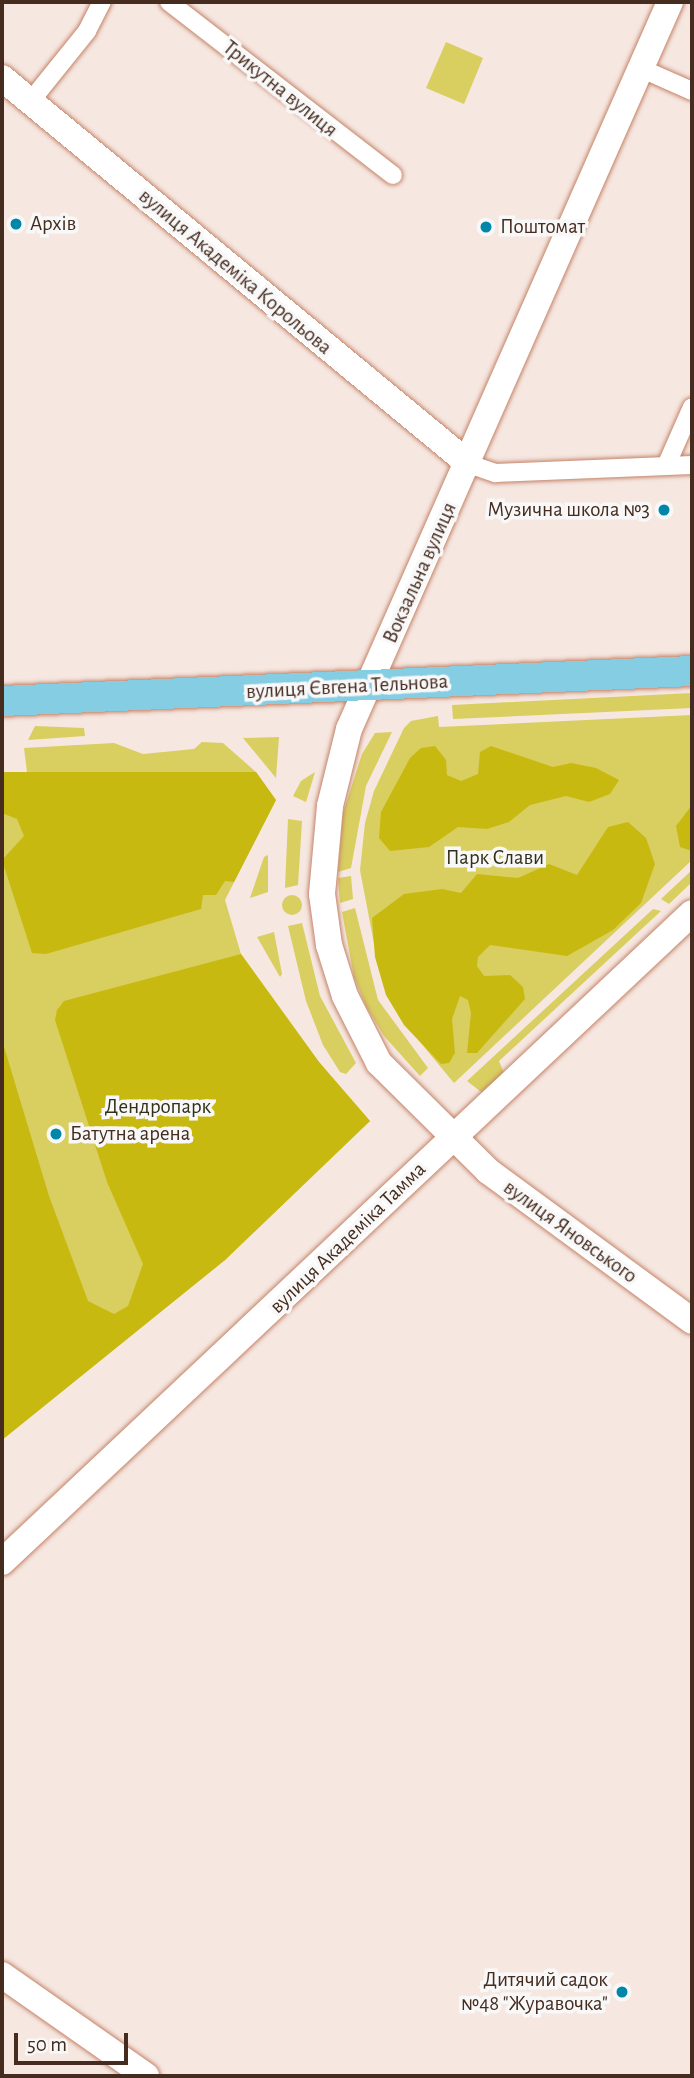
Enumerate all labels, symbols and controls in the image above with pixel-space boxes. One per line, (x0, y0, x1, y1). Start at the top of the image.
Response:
street label: Трикутна вулиця (218, 35, 342, 143)
street label: вулиця Академіка Корольова (133, 184, 337, 360)
place label: Архів (30, 211, 76, 237)
place label: Поштомат (500, 214, 585, 240)
marker: Архів (8, 216, 24, 232)
marker: Поштомат (478, 219, 494, 235)
place label: Музична школа №3 (487, 497, 650, 523)
street label: Вокзальна вулиця (378, 499, 462, 647)
marker: Музична школа №3 (656, 502, 672, 518)
street label: вулиця Євгена Тельнова (245, 669, 449, 705)
park label: Парк Слави (446, 845, 544, 871)
park label: Дендропарк (105, 1094, 211, 1120)
place label: Батутна арена (70, 1121, 190, 1147)
marker: Батутна арена (48, 1126, 64, 1142)
street label: вулиця Академіка Тамма (265, 1157, 431, 1319)
street label: вулиця Яновського (498, 1175, 642, 1289)
place label: Дитячий садок №48 "Журавочка" (461, 1967, 608, 2017)
marker: Дитячий садок №48 "Журавочка" (614, 1984, 630, 2000)
scale bar (18, 2018, 131, 2062)
text: 50 m (27, 2034, 67, 2055)

